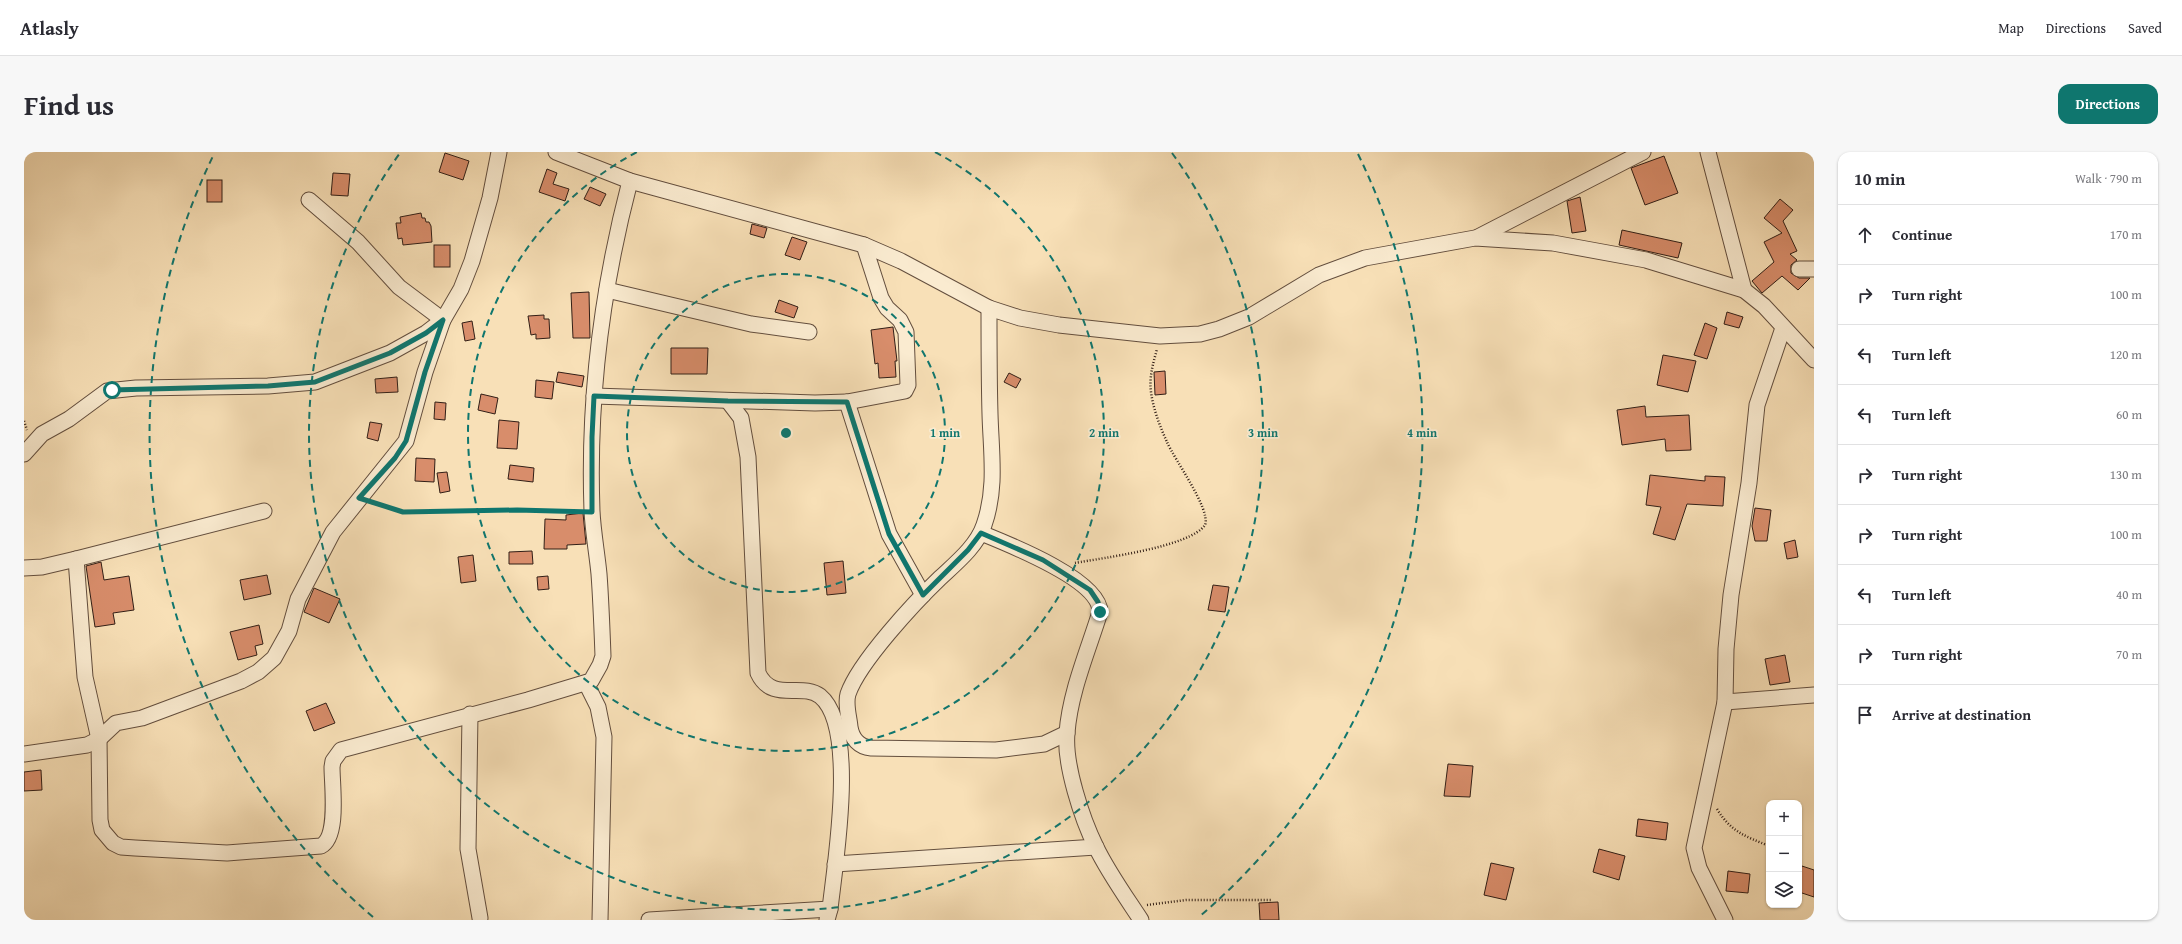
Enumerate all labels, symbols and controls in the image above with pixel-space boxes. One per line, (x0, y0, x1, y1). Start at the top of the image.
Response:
text: Atlasly (20, 14, 79, 42)
text: Map (1998, 18, 2024, 38)
text: Directions (2046, 18, 2106, 38)
text: Saved (2128, 18, 2162, 38)
text: Find us (24, 84, 114, 125)
button: Directions (2058, 84, 2158, 124)
text: 10 min (1854, 166, 1905, 191)
text: Walk · 790 m (2075, 169, 2142, 188)
icon: ahead (1854, 224, 1876, 246)
text: Continue (1892, 224, 1953, 245)
text: 170 m (2110, 225, 2142, 244)
icon: right (1854, 284, 1876, 306)
text: Turn right (1892, 284, 1963, 305)
text: 100 m (2110, 285, 2142, 304)
icon: left (1854, 344, 1876, 366)
text: Turn left (1892, 344, 1951, 365)
text: 120 m (2110, 345, 2142, 364)
route start (103, 381, 121, 399)
icon: left (1854, 404, 1876, 426)
text: Turn left (1892, 404, 1951, 425)
text: 60 m (2116, 405, 2142, 424)
text: 1 min (930, 424, 960, 441)
text: 2 min (1089, 424, 1119, 441)
text: 3 min (1248, 424, 1278, 441)
text: 4 min (1407, 424, 1437, 441)
centre of rings (779, 426, 793, 440)
icon: right (1854, 464, 1876, 486)
text: Turn right (1892, 464, 1963, 485)
text: 130 m (2110, 465, 2142, 484)
icon: right (1854, 524, 1876, 546)
text: Turn right (1892, 524, 1963, 545)
text: 100 m (2110, 525, 2142, 544)
icon: left (1854, 584, 1876, 606)
text: Turn left (1892, 584, 1951, 605)
text: 40 m (2116, 585, 2142, 604)
route end (1091, 603, 1109, 621)
icon: right (1854, 644, 1876, 666)
text: Turn right (1892, 644, 1963, 665)
text: 70 m (2116, 645, 2142, 664)
icon: arrive (1854, 704, 1876, 726)
text: Arrive at destination (1892, 704, 2031, 725)
map controls (1766, 800, 1802, 908)
button: + (1766, 800, 1802, 836)
button: − (1766, 836, 1802, 872)
button: layers (1766, 872, 1802, 908)

